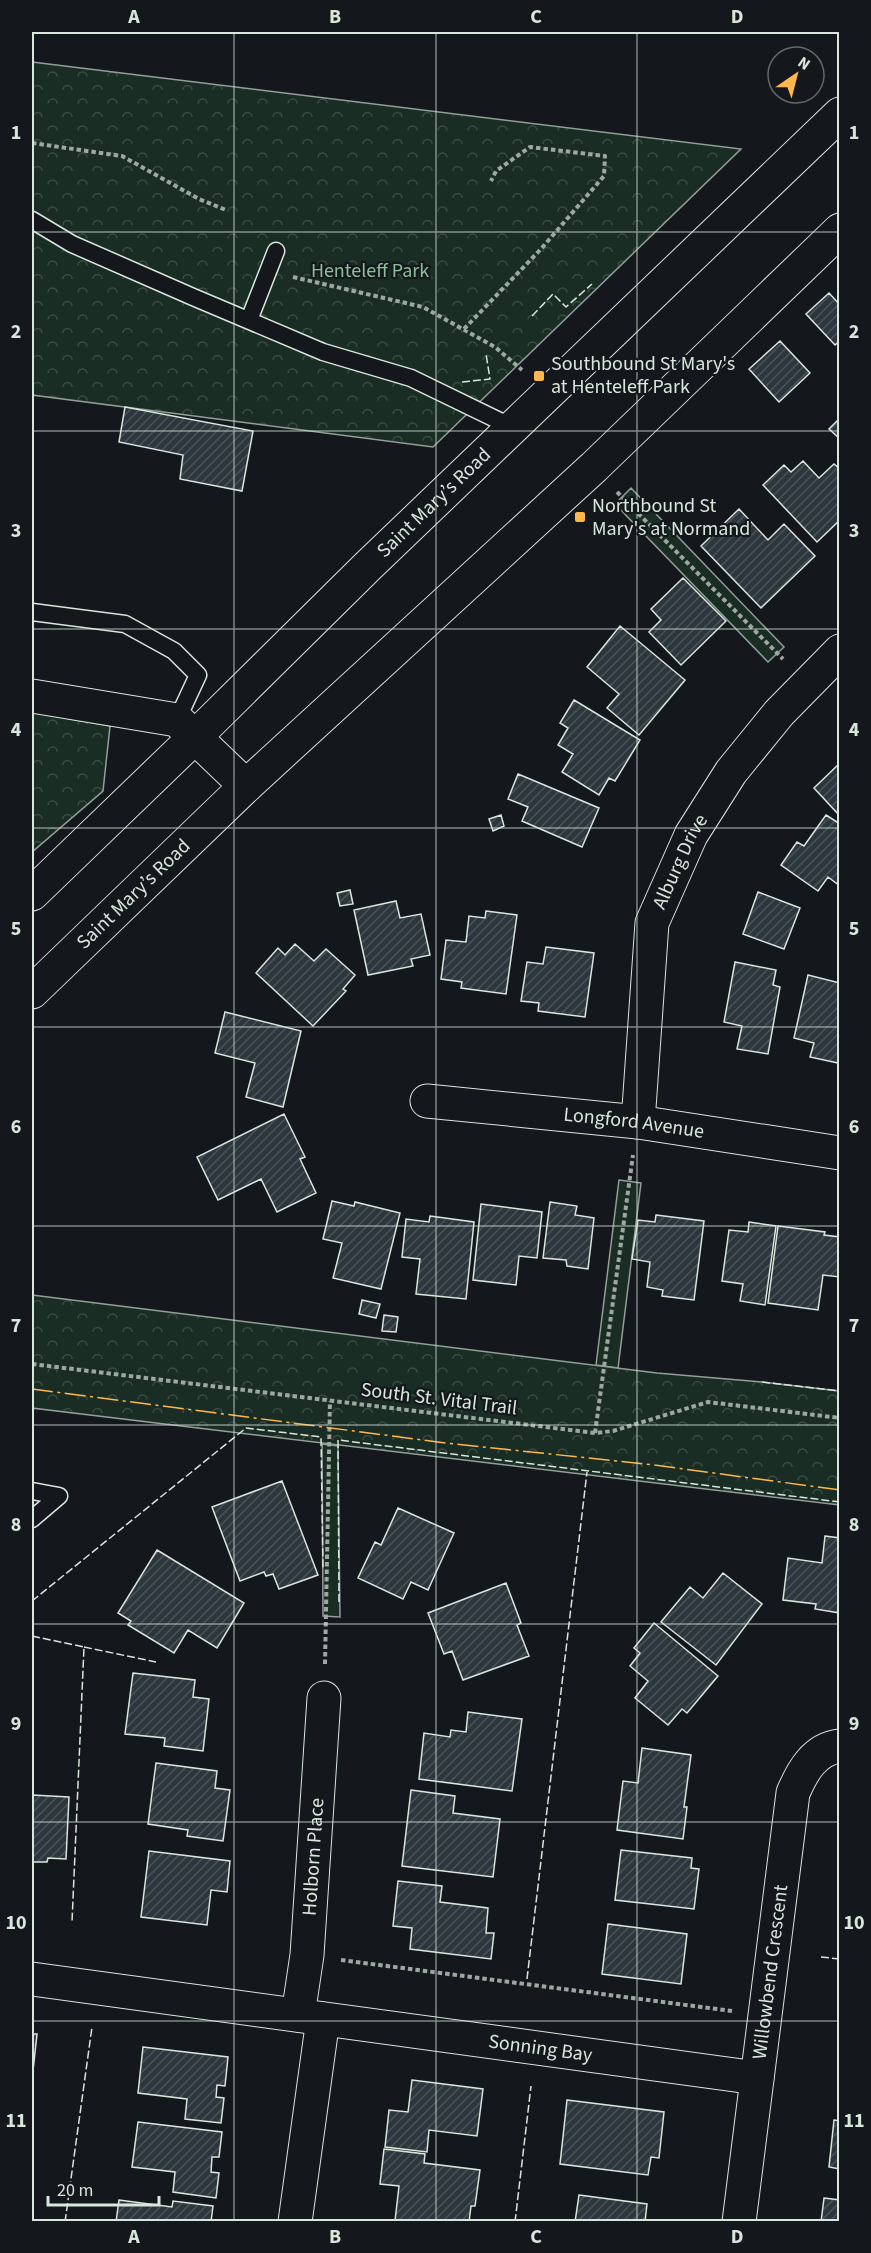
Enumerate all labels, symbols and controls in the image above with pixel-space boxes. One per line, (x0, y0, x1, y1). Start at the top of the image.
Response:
text: A (127, 3, 140, 31)
text: B (329, 3, 341, 31)
text: C (530, 3, 542, 31)
text: D (731, 3, 743, 31)
north arrow (766, 45, 826, 105)
text: N (793, 51, 815, 76)
text: 1 (11, 119, 21, 147)
text: 1 (849, 119, 859, 147)
park label: Henteleff Park (311, 257, 429, 285)
text: 2 (11, 318, 21, 346)
text: 2 (849, 318, 859, 346)
place label: Southbound St Mary's at Henteleff Park (551, 350, 735, 401)
marker: Southbound St Mary's at Henteleff Park (532, 369, 546, 383)
street label: Saint Mary’s Road (371, 441, 497, 564)
place label: Northbound St Mary's at Normand (592, 492, 750, 543)
marker: Northbound St Mary's at Normand (573, 510, 587, 524)
text: 3 (11, 517, 21, 545)
text: 3 (849, 517, 859, 545)
text: 4 (11, 716, 22, 744)
text: 4 (849, 716, 860, 744)
street label: Alburg Drive (646, 809, 715, 914)
street label: Saint Mary’s Road (70, 833, 197, 956)
text: 5 (11, 915, 21, 943)
text: 5 (849, 915, 859, 943)
street label: Longford Avenue (562, 1101, 706, 1146)
text: 6 (11, 1113, 21, 1141)
text: 6 (849, 1113, 859, 1141)
text: 7 (11, 1312, 21, 1340)
text: 7 (849, 1312, 859, 1340)
street label: South St. Vital Trail (359, 1376, 519, 1422)
text: 8 (11, 1511, 21, 1539)
text: 8 (849, 1511, 859, 1539)
text: 9 (11, 1710, 21, 1738)
text: 9 (849, 1710, 859, 1738)
street label: Holborn Place (296, 1797, 331, 1917)
street label: Willowbend Crescent (746, 1883, 795, 2061)
text: 10 (5, 1909, 27, 1937)
text: 10 (843, 1909, 865, 1937)
street label: Sonning Bay (487, 2027, 595, 2069)
text: 11 (5, 2107, 27, 2135)
text: 11 (843, 2107, 865, 2135)
scale bar (48, 2169, 159, 2207)
text: 20 m (57, 2178, 93, 2203)
text: A (127, 2223, 140, 2251)
text: B (329, 2223, 341, 2251)
text: C (530, 2223, 542, 2251)
text: D (731, 2223, 743, 2251)

